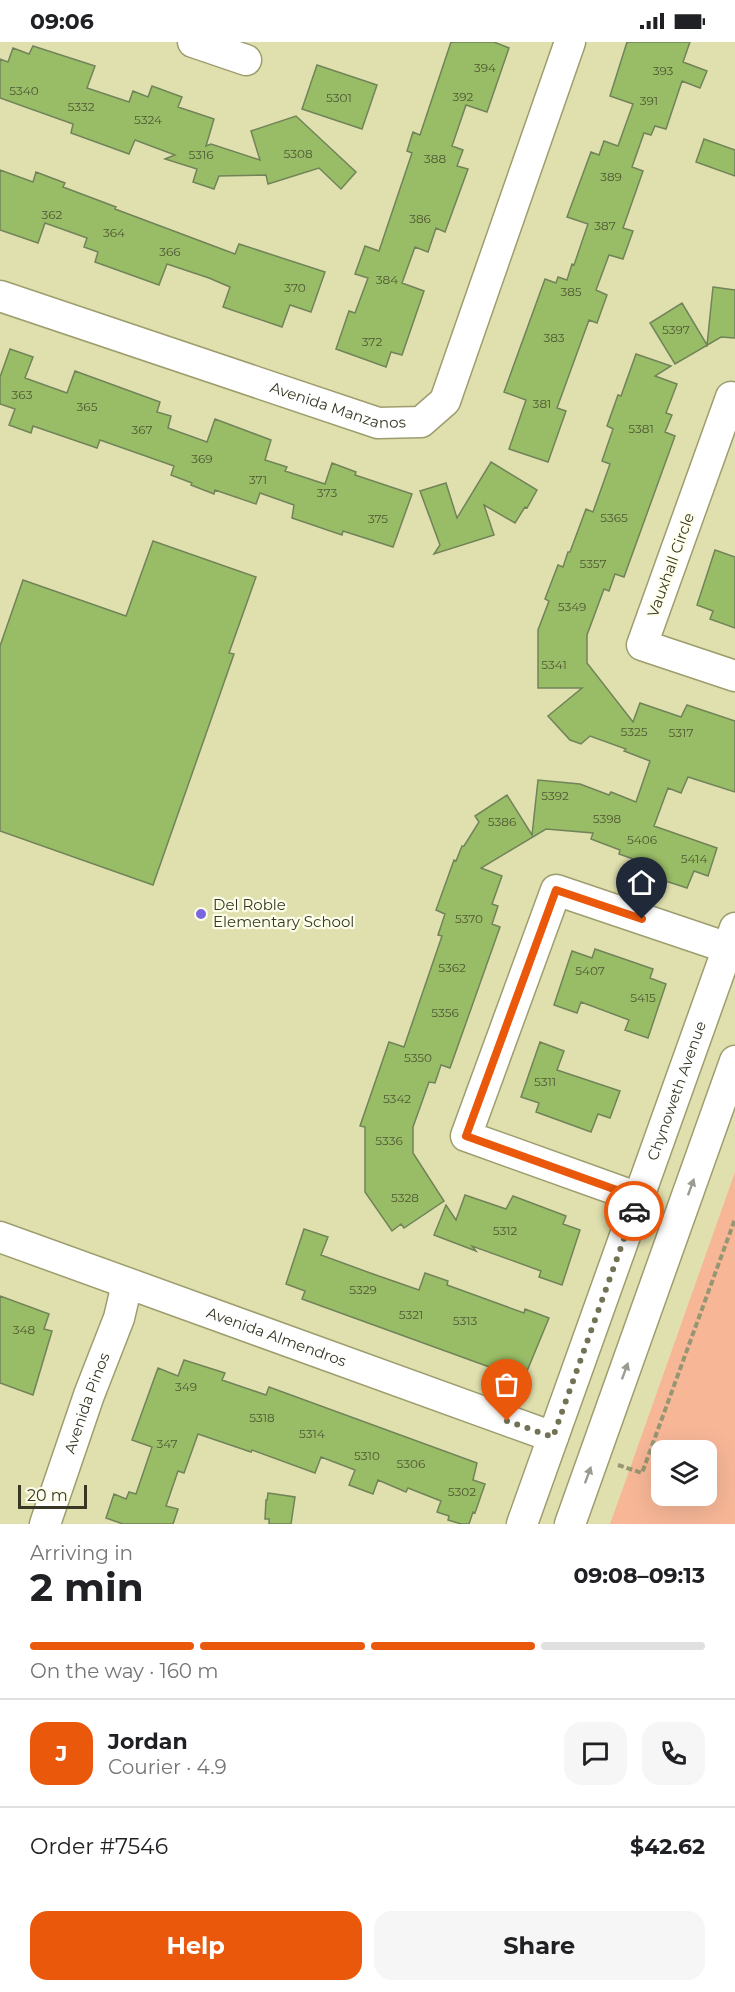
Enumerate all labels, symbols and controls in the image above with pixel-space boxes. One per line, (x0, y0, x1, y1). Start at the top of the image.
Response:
text: 09:06 (30, 8, 94, 35)
house number: 394 (474, 60, 496, 75)
house number: 393 (653, 63, 674, 78)
house number: 5340 (9, 83, 39, 98)
house number: 392 (453, 89, 474, 104)
house number: 5301 (326, 90, 352, 105)
house number: 391 (640, 93, 658, 108)
house number: 5332 (68, 99, 95, 114)
house number: 5324 (134, 112, 162, 127)
house number: 5308 (283, 146, 313, 161)
house number: 5316 (188, 147, 214, 162)
house number: 388 (424, 151, 446, 166)
house number: 389 (600, 169, 622, 184)
house number: 362 (42, 207, 63, 222)
house number: 386 (409, 211, 431, 226)
house number: 387 (594, 218, 616, 233)
house number: 364 (103, 225, 125, 240)
house number: 366 (159, 244, 181, 259)
house number: 384 (376, 272, 398, 287)
house number: 370 (284, 280, 306, 295)
house number: 385 (560, 284, 582, 299)
house number: 5397 (662, 322, 690, 337)
house number: 383 (543, 330, 565, 345)
house number: 372 (362, 334, 382, 349)
street label: Avenida Manzanos (268, 377, 406, 432)
house number: 363 (12, 387, 33, 402)
house number: 381 (533, 396, 551, 411)
house number: 365 (77, 399, 98, 414)
house number: 5381 (628, 421, 654, 436)
house number: 367 (131, 422, 153, 437)
house number: 369 (191, 451, 213, 466)
house number: 371 (249, 472, 267, 487)
house number: 373 (317, 485, 337, 500)
house number: 5365 (600, 510, 628, 525)
street label: Vauxhall Circle (643, 510, 698, 620)
house number: 375 (368, 511, 388, 526)
house number: 5357 (579, 556, 607, 571)
house number: 5349 (558, 599, 586, 614)
house number: 5341 (541, 657, 567, 672)
house number: 5325 (620, 724, 648, 739)
house number: 5317 (669, 725, 693, 740)
house number: 5392 (541, 788, 569, 803)
house number: 5398 (593, 811, 622, 826)
house number: 5386 (488, 814, 516, 829)
house number: 5406 (627, 832, 657, 847)
house number: 5414 (681, 851, 707, 866)
pin (616, 857, 667, 919)
icon: home (625, 866, 658, 899)
place label: Del Roble Elementary School (213, 895, 354, 931)
marker: Del Roble Elementary School (194, 907, 208, 921)
house number: 5370 (455, 911, 483, 926)
house number: 5362 (438, 960, 466, 975)
house number: 5407 (575, 963, 605, 978)
house number: 5415 (630, 990, 656, 1005)
house number: 5356 (431, 1005, 459, 1020)
street label: Chynoweth Avenue (643, 1018, 710, 1163)
house number: 5350 (404, 1050, 432, 1065)
house number: 5311 (534, 1074, 556, 1089)
house number: 5342 (383, 1091, 411, 1106)
house number: 5336 (375, 1133, 403, 1148)
one-way arrow (686, 1178, 696, 1196)
courier (604, 1181, 664, 1241)
house number: 5328 (391, 1190, 419, 1205)
icon: car (618, 1195, 651, 1228)
house number: 5312 (493, 1223, 518, 1238)
house number: 5329 (349, 1282, 377, 1297)
street label: Avenida Almendros (204, 1303, 349, 1370)
house number: 5321 (399, 1307, 423, 1322)
house number: 5313 (453, 1313, 478, 1328)
house number: 348 (13, 1322, 36, 1337)
street label: Avenida Pinos (60, 1350, 114, 1456)
pin (481, 1359, 532, 1421)
one-way arrow (621, 1362, 631, 1380)
icon: bag (490, 1368, 523, 1401)
house number: 349 (175, 1379, 197, 1394)
house number: 5318 (249, 1410, 275, 1425)
house number: 5314 (299, 1426, 325, 1441)
house number: 347 (156, 1436, 178, 1451)
map controls (651, 1440, 717, 1506)
button: layers (651, 1440, 717, 1506)
house number: 5310 (354, 1448, 380, 1463)
house number: 5306 (397, 1456, 425, 1471)
one-way arrow (584, 1466, 594, 1484)
scale bar (18, 1482, 87, 1510)
house number: 5302 (448, 1484, 476, 1499)
text: 20 m (27, 1486, 68, 1505)
text: Arriving in (30, 1541, 133, 1565)
text: 09:08–09:13 (573, 1562, 705, 1589)
text: 2 min (30, 1563, 144, 1611)
text: On the way · 160 m (30, 1659, 219, 1683)
button: chat (564, 1722, 627, 1785)
button: phone (642, 1722, 705, 1785)
text: Jordan (108, 1728, 188, 1755)
text: J (56, 1740, 67, 1767)
text: Courier · 4.9 (108, 1755, 227, 1779)
text: Order #7546 (30, 1833, 168, 1860)
text: $42.62 (630, 1833, 705, 1860)
button: Help (30, 1911, 362, 1980)
button: Share (374, 1911, 705, 1980)

